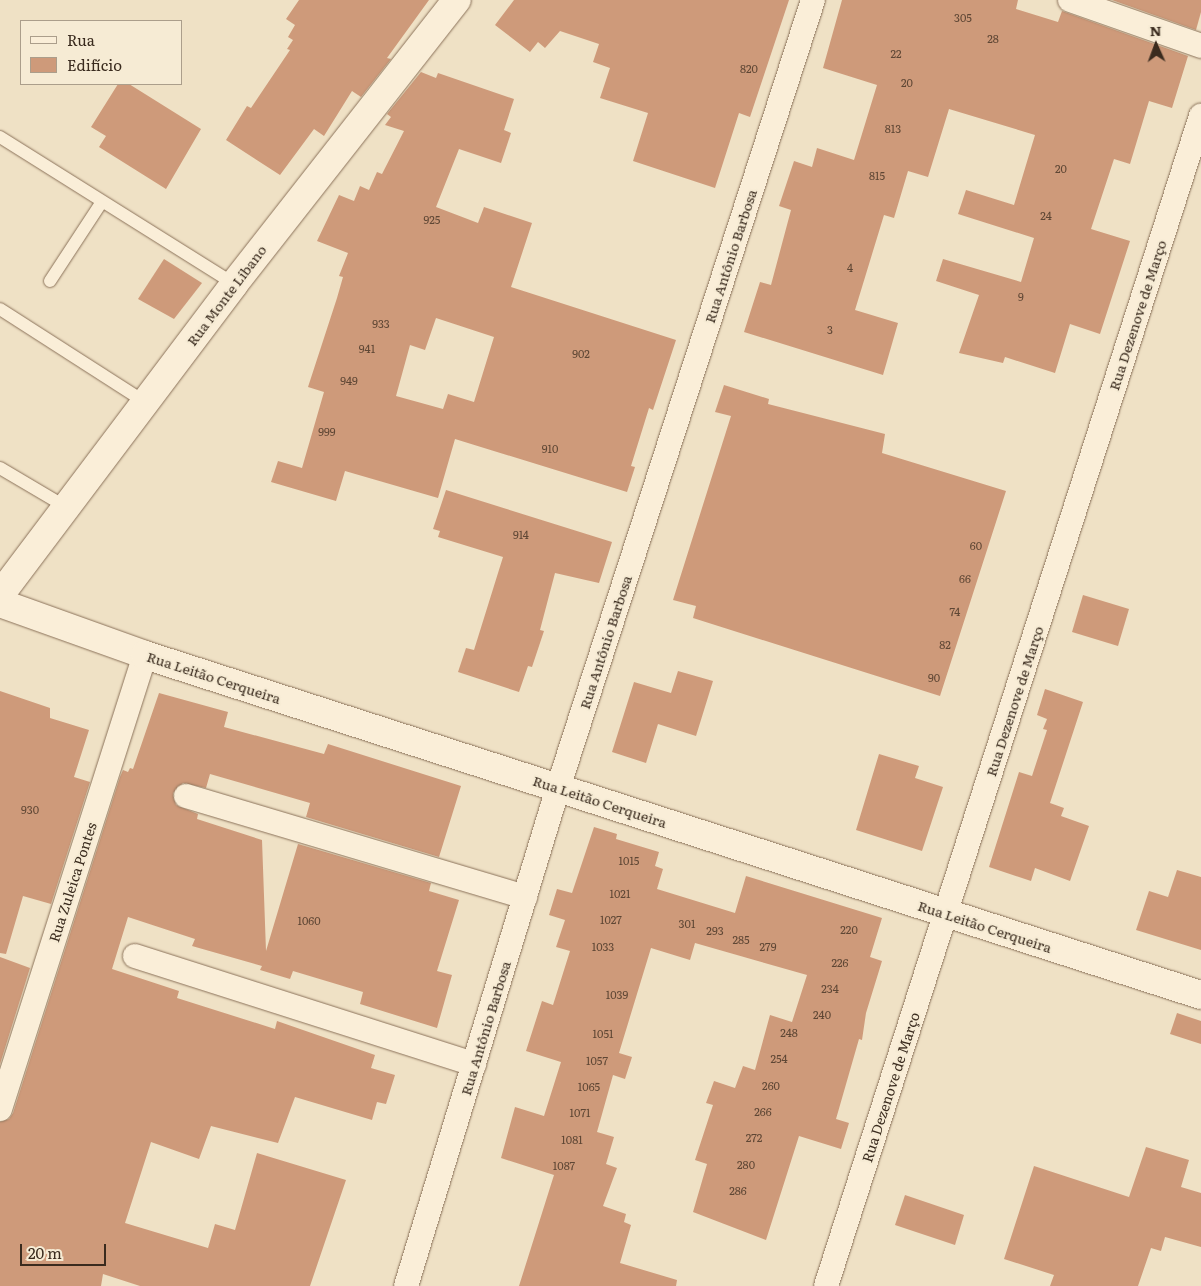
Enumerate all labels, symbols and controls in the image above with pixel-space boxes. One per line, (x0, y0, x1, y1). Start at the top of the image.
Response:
house number: 305 (954, 10, 972, 24)
legend (20, 20, 182, 85)
north arrow (1131, 20, 1181, 70)
text: N (1149, 20, 1162, 40)
text: Rua (67, 28, 95, 51)
house number: 28 (987, 31, 999, 45)
house number: 22 (890, 46, 902, 60)
text: Edifício (67, 53, 122, 76)
house number: 820 (740, 61, 758, 75)
house number: 20 (901, 75, 913, 89)
house number: 813 (885, 121, 901, 135)
house number: 20 (1055, 161, 1067, 175)
house number: 815 (869, 168, 885, 182)
street label: Rua Antônio Barbosa (700, 187, 760, 325)
house number: 24 (1040, 208, 1052, 222)
house number: 925 (424, 212, 440, 226)
street label: Rua Dezenove de Março (1105, 238, 1169, 392)
street label: Rua Monte Líbano (183, 241, 269, 349)
house number: 4 (847, 260, 853, 274)
house number: 9 (1018, 289, 1024, 303)
house number: 933 (372, 316, 390, 330)
house number: 3 (827, 322, 833, 336)
house number: 941 (359, 341, 375, 355)
house number: 902 (572, 346, 590, 360)
house number: 949 (340, 373, 358, 387)
house number: 999 (318, 424, 336, 438)
house number: 910 (542, 441, 558, 455)
house number: 914 (513, 527, 529, 541)
house number: 60 (970, 538, 982, 552)
house number: 66 (959, 571, 971, 585)
street label: Rua Antônio Barbosa (575, 573, 635, 711)
house number: 74 (950, 604, 960, 618)
street label: Rua Dezenove de Março (982, 624, 1046, 778)
house number: 82 (939, 637, 951, 651)
street label: Rua Leitão Cerqueira (145, 647, 283, 707)
house number: 90 (928, 670, 940, 684)
street label: Rua Leitão Cerqueira (531, 771, 669, 831)
house number: 930 (21, 802, 39, 816)
street label: Rua Zuleica Pontes (45, 820, 99, 944)
house number: 1015 (619, 853, 639, 867)
house number: 1021 (610, 886, 630, 900)
street label: Rua Leitão Cerqueira (916, 896, 1054, 956)
house number: 1027 (600, 912, 622, 926)
house number: 1060 (297, 913, 321, 927)
house number: 301 (679, 916, 695, 930)
house number: 220 (840, 922, 858, 936)
house number: 293 (706, 923, 724, 937)
house number: 285 (732, 932, 750, 946)
house number: 1033 (592, 939, 614, 953)
house number: 279 (760, 939, 776, 953)
house number: 226 (831, 955, 849, 969)
street label: Rua Antônio Barbosa (457, 959, 513, 1097)
house number: 234 (821, 981, 839, 995)
house number: 1039 (606, 987, 628, 1001)
house number: 240 (813, 1007, 831, 1021)
street label: Rua Dezenove de Março (858, 1010, 922, 1164)
house number: 248 (780, 1025, 798, 1039)
house number: 1051 (593, 1026, 613, 1040)
house number: 254 (770, 1051, 788, 1065)
house number: 1057 (586, 1053, 608, 1067)
house number: 260 (762, 1078, 780, 1092)
house number: 1065 (578, 1079, 600, 1093)
house number: 266 (754, 1104, 772, 1118)
house number: 1071 (570, 1105, 590, 1119)
house number: 272 (746, 1130, 762, 1144)
house number: 1081 (561, 1132, 583, 1146)
house number: 280 (737, 1157, 755, 1171)
house number: 1087 (553, 1158, 575, 1172)
house number: 286 (729, 1183, 747, 1197)
scale bar (22, 1234, 109, 1266)
text: 20 m (28, 1241, 62, 1264)

